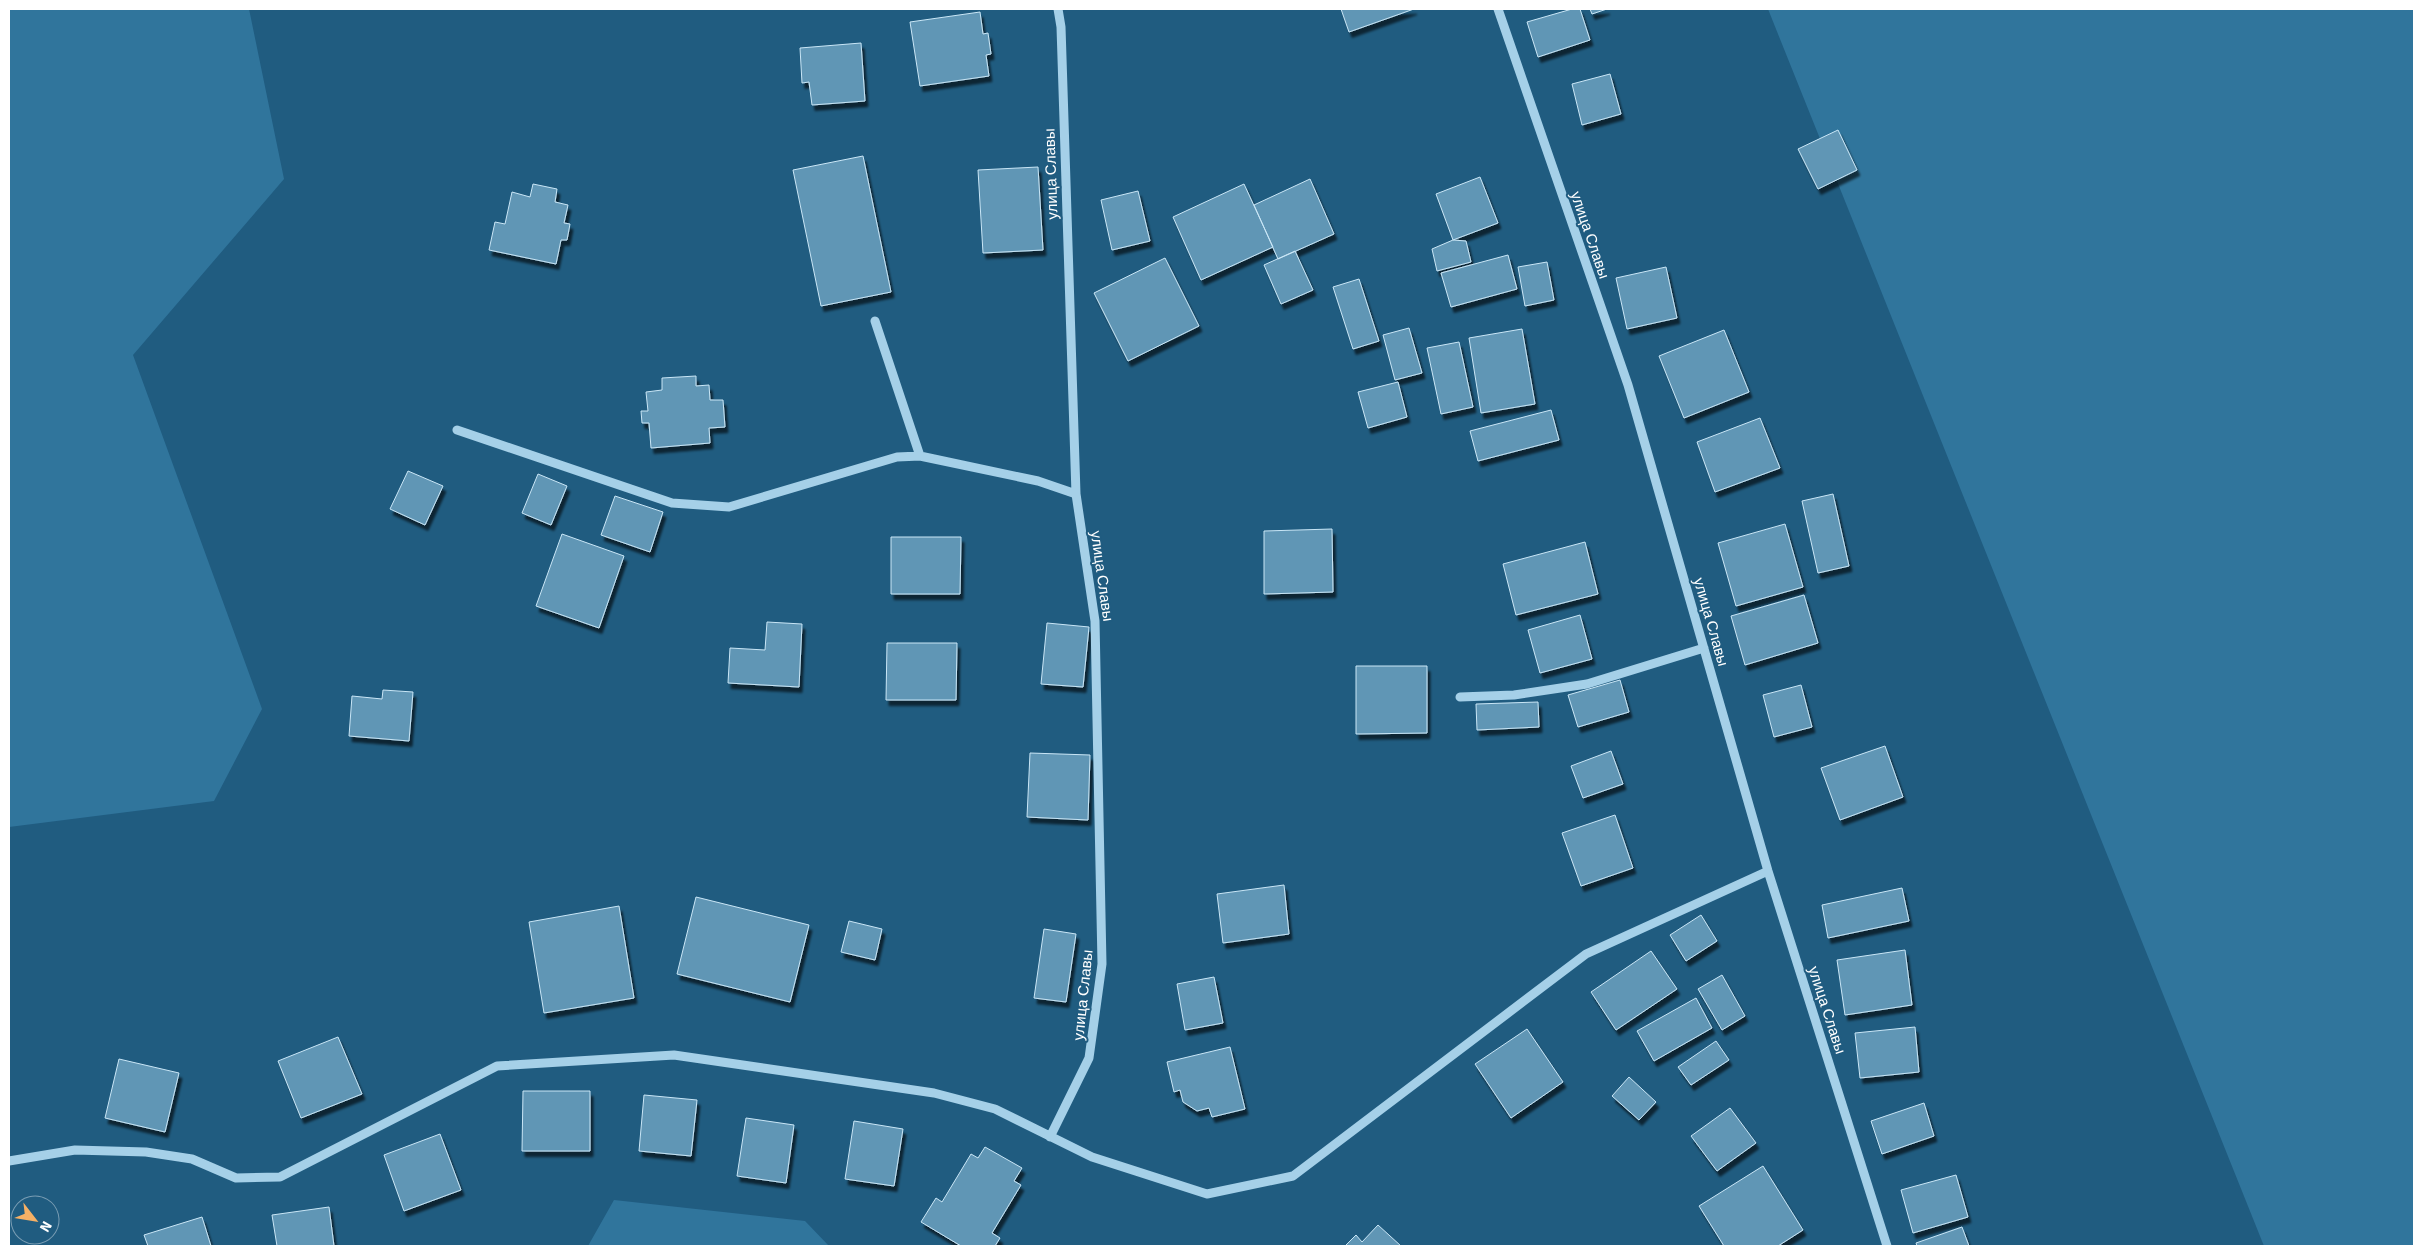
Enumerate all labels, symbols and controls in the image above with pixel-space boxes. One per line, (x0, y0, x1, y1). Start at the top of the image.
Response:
street label: улица Славы (1040, 128, 1062, 220)
street label: улица Славы (1567, 189, 1613, 281)
street label: улица Славы (1087, 530, 1117, 622)
street label: улица Славы (1690, 576, 1732, 668)
street label: улица Славы (1069, 949, 1097, 1041)
street label: улица Славы (1804, 964, 1850, 1056)
north arrow (10, 1195, 60, 1245)
text: N (36, 1218, 56, 1235)

